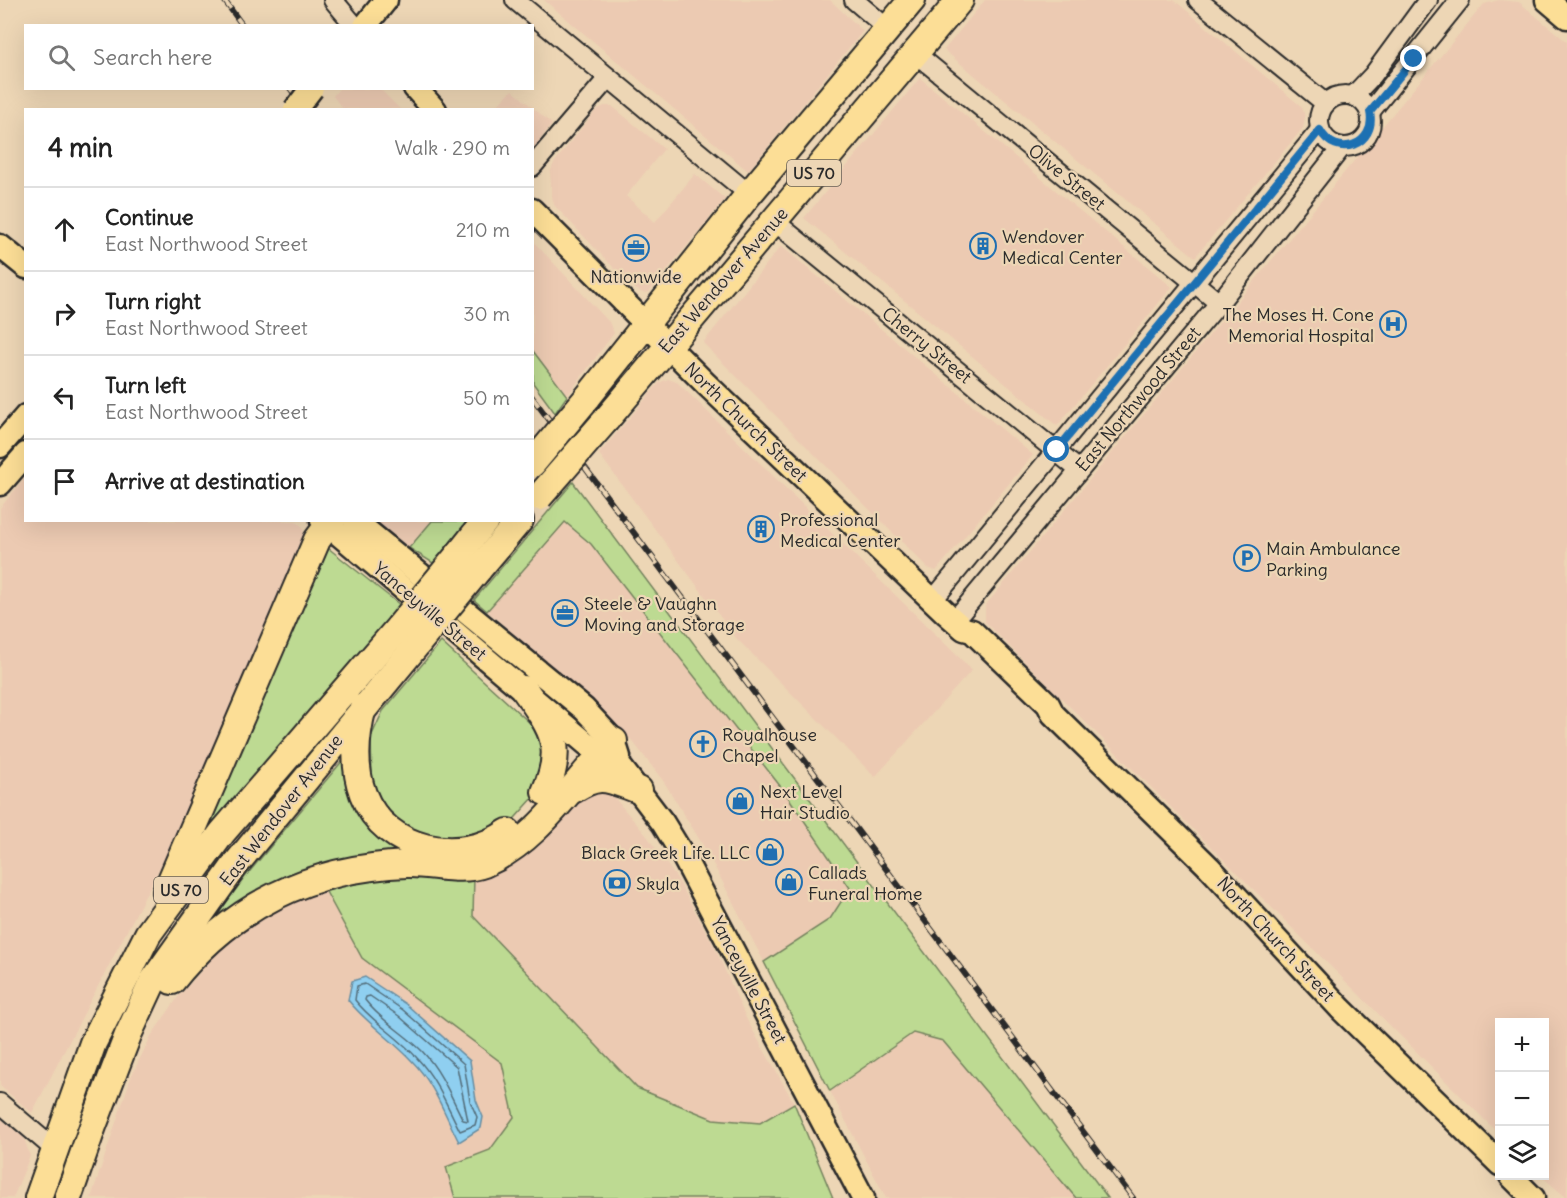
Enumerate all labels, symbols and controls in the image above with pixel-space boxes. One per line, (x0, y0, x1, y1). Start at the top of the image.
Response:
search box (24, 24, 534, 90)
icon: search (45, 41, 78, 74)
text: Search here (93, 43, 212, 71)
route end (1400, 45, 1426, 71)
text: 4 min (48, 131, 113, 164)
text: Walk · 290 m (395, 135, 510, 160)
street label: Olive Street (1024, 139, 1110, 215)
road number: US 70 (787, 160, 841, 186)
street label: East Wendover Avenue (653, 202, 793, 358)
text: Continue (105, 203, 194, 231)
icon: ahead (48, 213, 81, 246)
text: 210 m (456, 217, 510, 242)
place label: Wendover Medical Center (1002, 225, 1123, 269)
text: East Northwood Street (105, 231, 308, 256)
building icon: Wendover Medical Center (968, 231, 998, 261)
office icon: Nationwide (621, 233, 651, 263)
place label: Nationwide (590, 265, 682, 288)
text: Turn right (105, 287, 201, 315)
icon: right (48, 297, 81, 330)
text: 30 m (463, 301, 510, 326)
street label: Cherry Street (877, 302, 977, 388)
place label: The Moses H. Cone Memorial Hospital (1222, 303, 1374, 347)
hospital icon: The Moses H. Cone Memorial Hospital (1378, 309, 1408, 339)
text: East Northwood Street (105, 315, 308, 340)
street label: East Northwood Street (1071, 322, 1205, 476)
street label: North Church Street (680, 357, 812, 487)
text: Turn left (105, 371, 186, 399)
icon: left (48, 381, 81, 414)
text: 50 m (463, 385, 510, 410)
text: East Northwood Street (105, 399, 308, 424)
route start (1043, 436, 1069, 462)
icon: arrive (48, 465, 81, 498)
text: Arrive at destination (105, 467, 305, 495)
place label: Professional Medical Center (780, 508, 901, 552)
building icon: Professional Medical Center (746, 514, 776, 544)
place label: Main Ambulance Parking (1266, 537, 1401, 581)
parking icon: Main Ambulance Parking (1232, 543, 1262, 573)
street label: Yanceyville Street (369, 557, 491, 665)
place label: Steele & Vaughn Moving and Storage (584, 592, 745, 636)
office icon: Steele & Vaughn Moving and Storage (550, 598, 580, 628)
place label: Royalhouse Chapel (722, 723, 817, 767)
church icon: Royalhouse Chapel (688, 729, 718, 759)
street label: East Wendover Avenue (215, 730, 347, 890)
place label: Next Level Hair Studio (760, 780, 850, 824)
shop icon: Next Level Hair Studio (725, 786, 755, 816)
shop icon: Black Greek Life. LLC (755, 837, 785, 867)
place label: Black Greek Life. LLC (581, 841, 750, 864)
place label: Callads Funeral Home (808, 861, 922, 905)
shop icon: Callads Funeral Home (774, 867, 804, 897)
bank icon: Skyla (602, 868, 632, 898)
place label: Skyla (636, 872, 680, 895)
street label: North Church Street (1212, 872, 1340, 1006)
road number: US 70 (154, 877, 208, 903)
street label: Yanceyville Street (706, 912, 792, 1048)
map controls (1495, 1018, 1549, 1180)
button: + (1495, 1018, 1549, 1072)
button: − (1495, 1072, 1549, 1126)
button: layers (1495, 1126, 1549, 1180)

